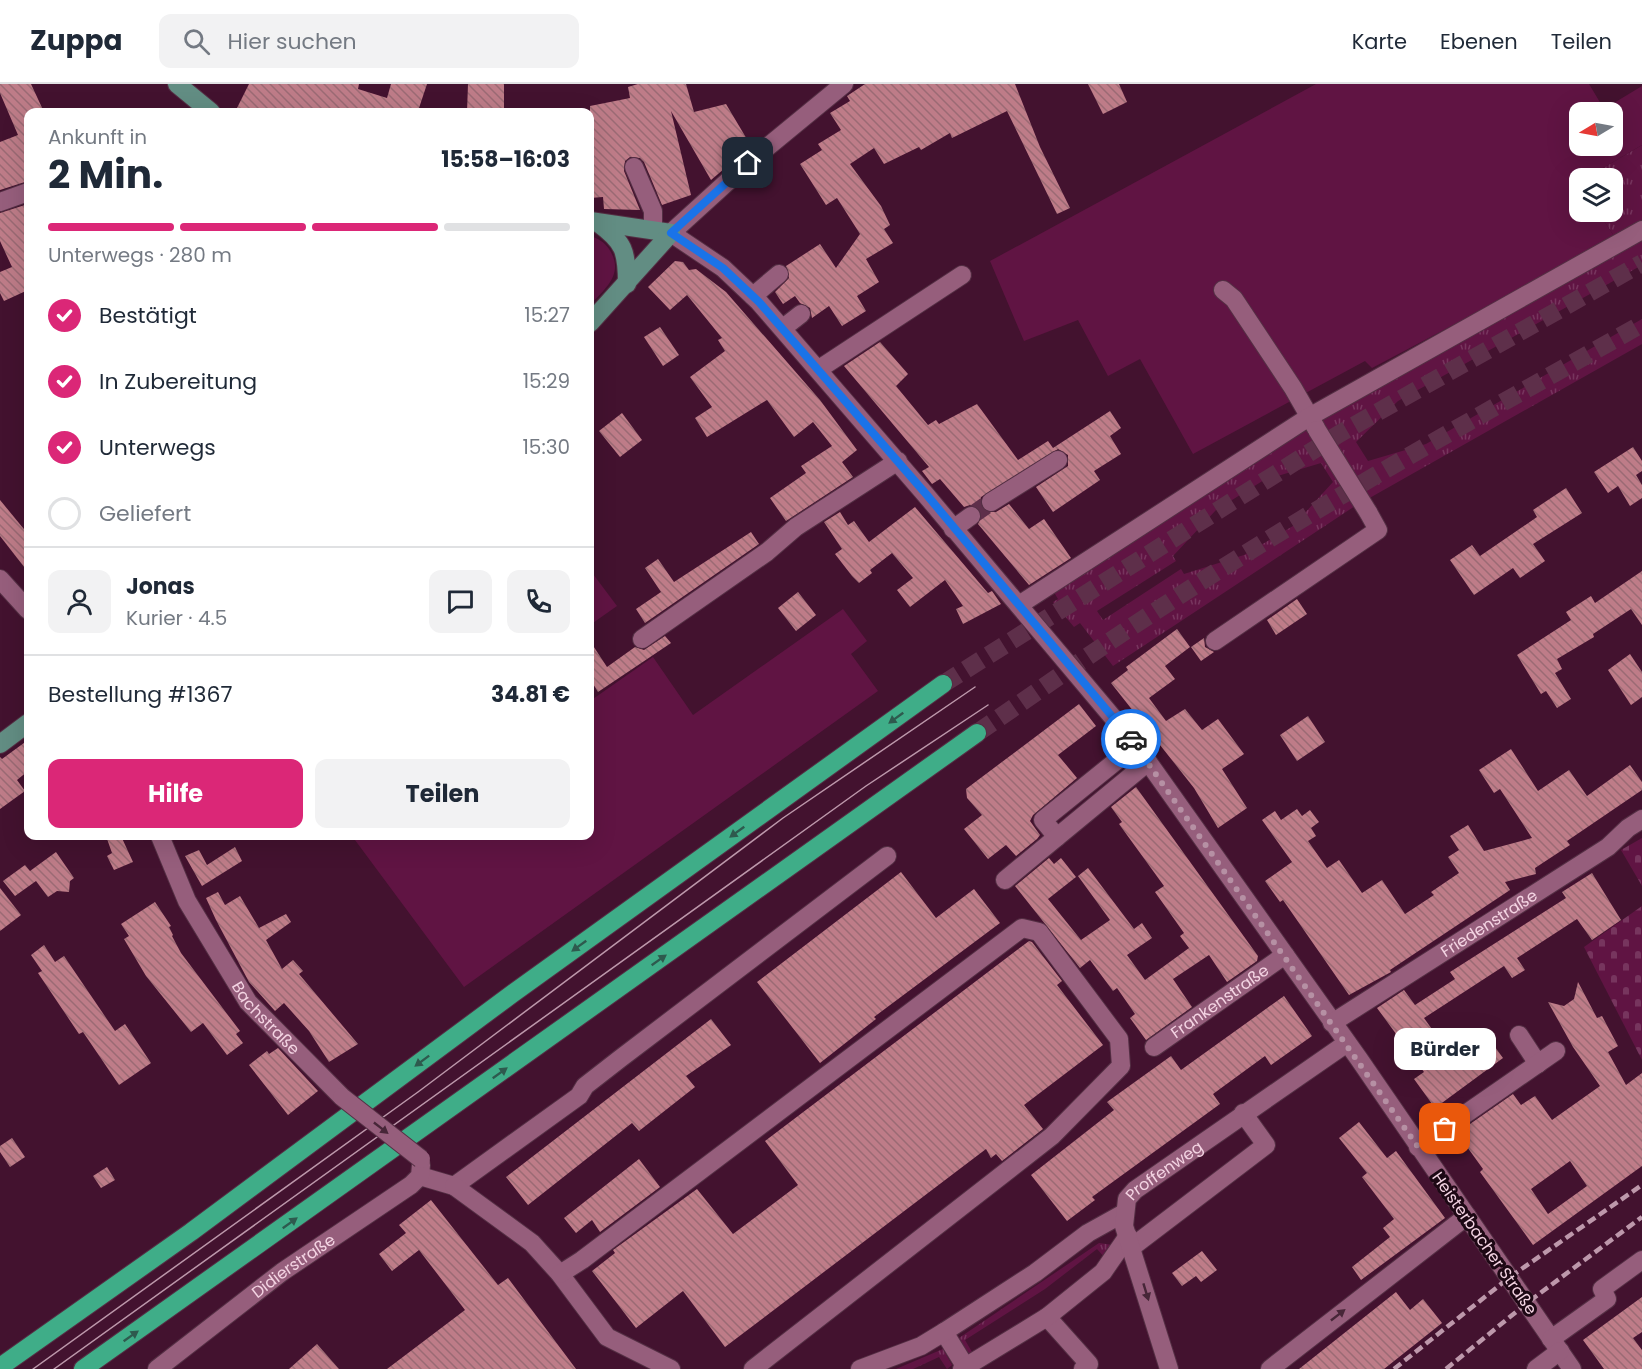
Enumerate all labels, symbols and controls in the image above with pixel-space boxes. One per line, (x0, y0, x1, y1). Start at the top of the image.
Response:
search box (159, 14, 579, 68)
text: Zuppa (30, 21, 123, 60)
icon: search (180, 25, 213, 58)
text: Hier suchen (228, 26, 357, 57)
text: Karte (1352, 27, 1407, 56)
text: Ebenen (1440, 27, 1518, 56)
text: Teilen (1551, 27, 1612, 56)
north arrow (1569, 102, 1623, 156)
map controls (1569, 102, 1623, 222)
text: Ankunft in (48, 123, 147, 151)
pin (722, 137, 773, 188)
text: 15:58–16:03 (441, 144, 570, 175)
icon: home (731, 146, 764, 179)
text: 2 Min. (48, 147, 163, 202)
button: layers (1569, 168, 1623, 222)
text: Unterwegs · 280 m (48, 241, 232, 269)
icon: check (48, 299, 81, 332)
text: Bestätigt (99, 300, 197, 331)
text: 15:27 (524, 301, 570, 329)
icon: check (48, 365, 81, 398)
text: In Zubereitung (99, 366, 257, 397)
text: 15:29 (523, 367, 570, 395)
icon: check (48, 431, 81, 464)
text: Unterwegs (99, 432, 216, 463)
text: 15:30 (522, 433, 570, 461)
text: Geliefert (99, 498, 191, 529)
button: person (48, 570, 111, 633)
button: chat (429, 570, 492, 633)
button: phone (507, 570, 570, 633)
text: Jonas (126, 571, 195, 602)
text: Kurier · 4.5 (126, 604, 227, 632)
text: Bestellung #1367 (48, 679, 232, 710)
text: 34.81 € (491, 679, 570, 710)
courier (1101, 709, 1161, 769)
one-way arrow (888, 712, 904, 724)
icon: car (1115, 723, 1148, 756)
button: Hilfe (48, 759, 303, 828)
button: Teilen (315, 759, 570, 828)
one-way arrow (730, 826, 746, 838)
street label: Friedenstraße (1436, 884, 1542, 963)
one-way arrow (572, 940, 588, 952)
one-way arrow (650, 954, 666, 966)
street label: Frankenstraße (1166, 959, 1274, 1044)
street label: Bachstraße (226, 977, 305, 1060)
callout: Bürder (1394, 1027, 1496, 1069)
text: Bürder (1410, 1035, 1480, 1063)
one-way arrow (414, 1055, 430, 1067)
one-way arrow (492, 1068, 508, 1079)
pin (1419, 1103, 1470, 1154)
icon: bag (1428, 1112, 1461, 1145)
one-way arrow (373, 1122, 389, 1135)
street label: Proffenweg (1120, 1135, 1208, 1206)
street label: Heisterbacher Straße (1427, 1167, 1543, 1319)
one-way arrow (282, 1218, 298, 1229)
street label: Didierstraße (247, 1228, 340, 1304)
one-way arrow (1141, 1283, 1151, 1301)
one-way arrow (1330, 1309, 1345, 1322)
one-way arrow (122, 1330, 138, 1342)

